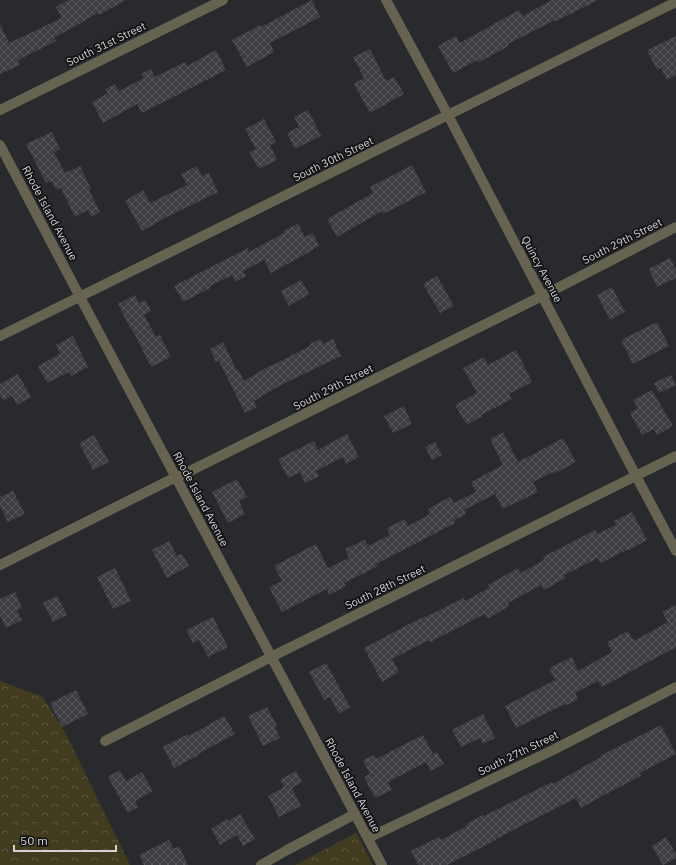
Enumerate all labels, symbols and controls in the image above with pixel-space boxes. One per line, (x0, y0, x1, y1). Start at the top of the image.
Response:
street label: South 31st Street (64, 19, 148, 69)
street label: South 30th Street (291, 133, 376, 184)
street label: Rhode Island Avenue (19, 163, 81, 263)
street label: South 29th Street (580, 215, 664, 267)
street label: Quincy Avenue (519, 233, 565, 305)
street label: South 29th Street (291, 361, 375, 413)
street label: Rhode Island Avenue (170, 449, 232, 549)
street label: South 28th Street (343, 561, 428, 612)
street label: South 27th Street (476, 727, 561, 778)
street label: Rhode Island Avenue (322, 735, 384, 835)
scale bar (14, 827, 116, 853)
text: 50 m (20, 833, 48, 848)

